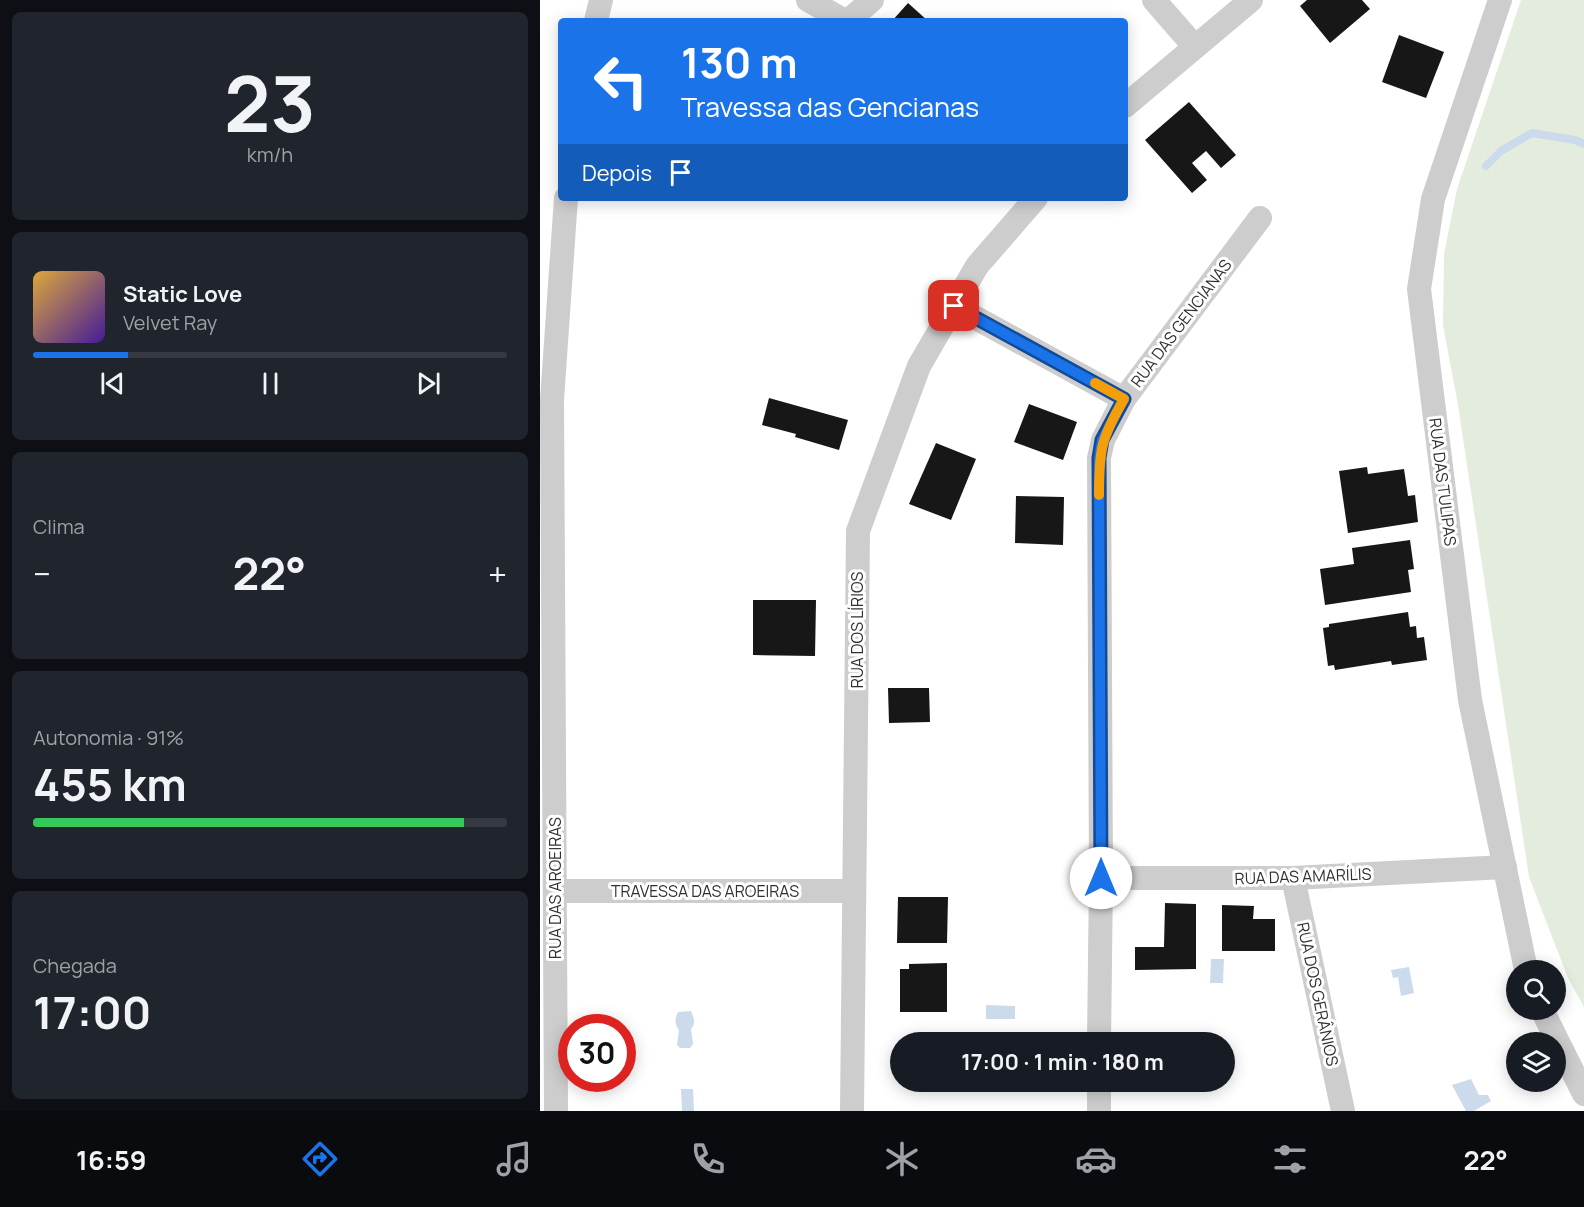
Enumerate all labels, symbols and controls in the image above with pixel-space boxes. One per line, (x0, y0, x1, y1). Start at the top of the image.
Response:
text: 130 m (681, 33, 798, 91)
icon: left (582, 42, 660, 120)
text: 23 (224, 49, 316, 155)
text: Travessa das Gencianas (681, 88, 979, 125)
text: km/h (247, 141, 293, 168)
icon: arrive (664, 156, 697, 189)
text: Depois (582, 158, 652, 188)
street label: RUA DAS GENCIANAS (1126, 254, 1236, 391)
text: Static Love (123, 279, 242, 309)
pin (928, 280, 979, 331)
icon: arrive (937, 289, 970, 322)
text: Velvet Ray (123, 309, 217, 336)
icon: previous (96, 367, 129, 400)
icon: pause (254, 367, 287, 400)
icon: next (412, 367, 445, 400)
street label: RUA DAS TULIPAS (1424, 417, 1462, 547)
text: Clima (33, 513, 85, 540)
text: 22° (232, 542, 306, 604)
text: − (33, 551, 51, 596)
text: + (488, 551, 507, 596)
street label: RUA DOS LÍRIOS (846, 572, 868, 688)
text: Autonomia · 91% (33, 724, 184, 751)
text: 455 km (33, 753, 187, 815)
street label: RUA DAS AROEIRAS (544, 817, 566, 959)
position arrow (1069, 846, 1133, 910)
street label: RUA DAS AMARÍLIS (1234, 863, 1372, 889)
street label: TRAVESSA DAS AROEIRAS (611, 880, 799, 902)
street label: RUA DOS GERÂNIOS (1292, 920, 1344, 1068)
text: Chegada (33, 952, 117, 979)
map controls (1506, 960, 1566, 1092)
button: search (1506, 960, 1566, 1020)
text: 17:00 (33, 981, 151, 1043)
speed limit sign: 30 (558, 1014, 636, 1092)
button: layers (1506, 1032, 1566, 1092)
text: 17:00 · 1 min · 180 m (961, 1047, 1164, 1077)
icon: directions (299, 1138, 341, 1180)
icon: music (493, 1138, 535, 1180)
icon: phone (687, 1138, 729, 1180)
icon: climate (881, 1138, 923, 1180)
icon: car (1075, 1138, 1117, 1180)
icon: filters (1269, 1138, 1311, 1180)
text: 16:59 (76, 1141, 147, 1178)
text: 22° (1464, 1141, 1508, 1178)

